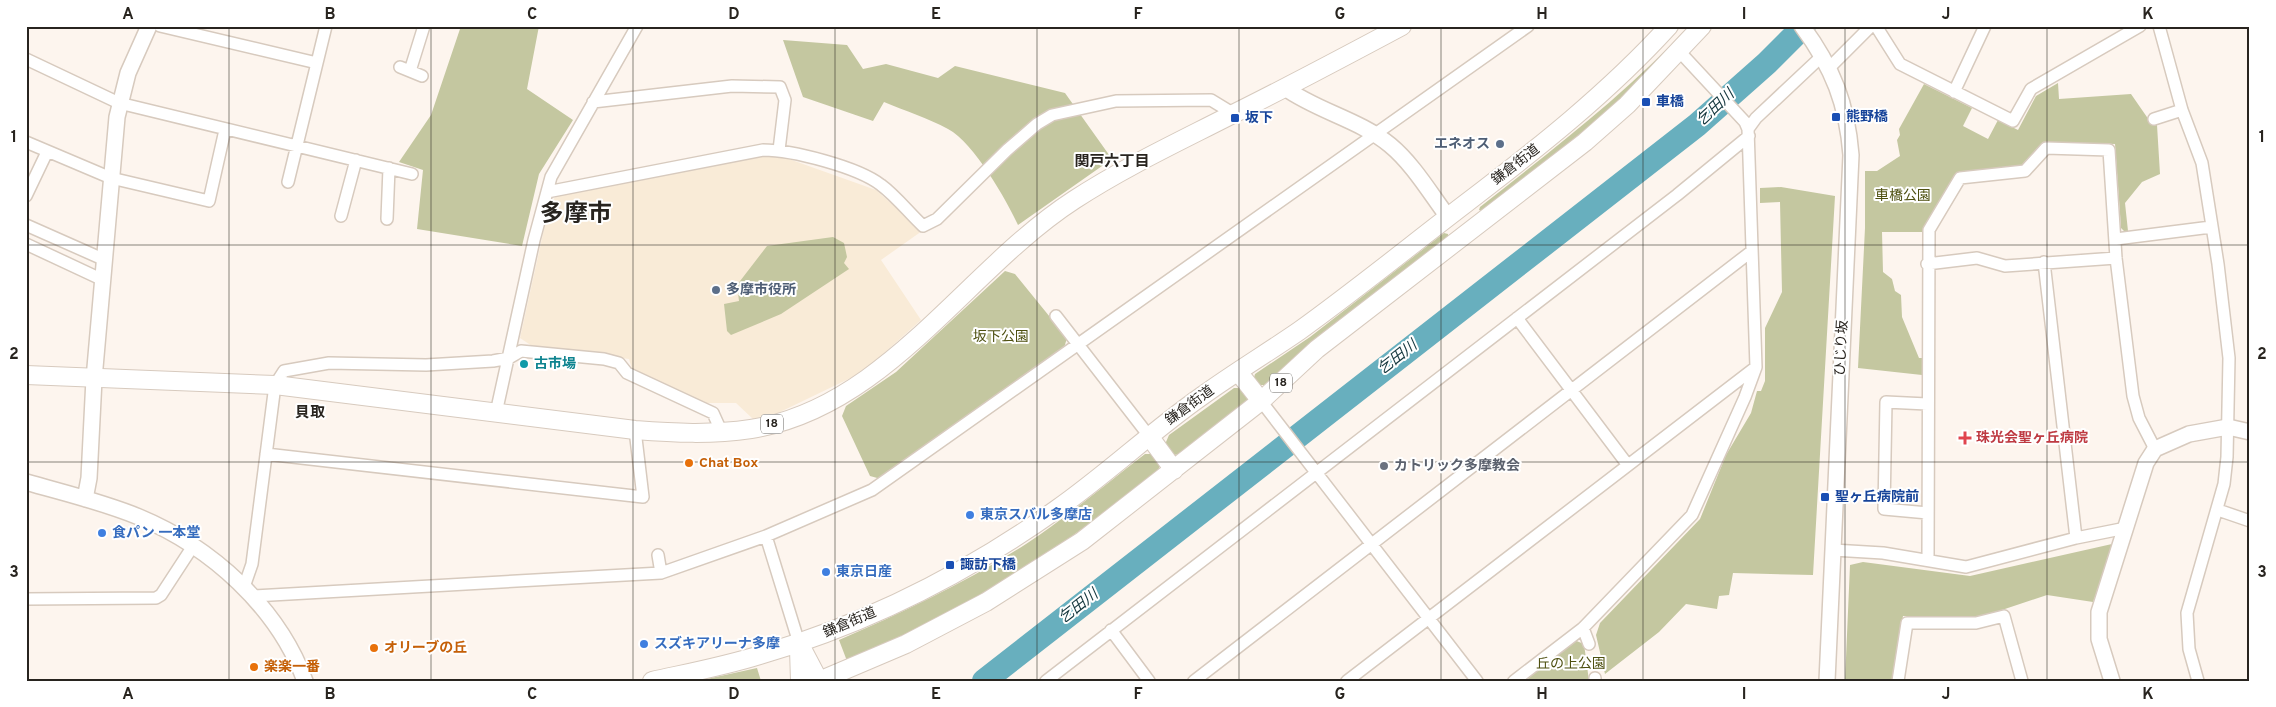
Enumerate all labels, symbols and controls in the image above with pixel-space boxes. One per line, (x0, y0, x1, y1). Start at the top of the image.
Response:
text: A (122, 5, 134, 25)
text: B (324, 5, 336, 25)
text: C (527, 5, 537, 25)
text: D (728, 5, 740, 25)
text: E (931, 5, 941, 25)
text: F (1133, 5, 1143, 25)
text: G (1335, 5, 1345, 25)
text: H (1536, 5, 1548, 25)
text: I (1742, 5, 1746, 25)
text: J (1942, 5, 1950, 25)
text: K (2142, 5, 2154, 25)
water label: 乞田川 (1693, 84, 1740, 130)
place label: 車橋 (1656, 94, 1684, 111)
marker: 車橋 (1640, 96, 1652, 108)
place label: 熊野橋 (1846, 108, 1888, 126)
place label: 坂下 (1245, 110, 1273, 127)
marker: 熊野橋 (1830, 111, 1842, 123)
marker: 坂下 (1229, 112, 1241, 124)
text: 1 (11, 128, 17, 148)
text: 1 (2259, 128, 2265, 148)
place label: エネオス (1434, 136, 1490, 153)
marker: エネオス (1494, 138, 1506, 150)
street label: 鎌倉街道 (1488, 140, 1543, 189)
district label: 関戸六丁目 (1074, 153, 1150, 172)
park label: 車橋公園 (1875, 188, 1931, 205)
district label: 多摩市 (540, 200, 612, 230)
place label: 多摩市役所 (726, 281, 796, 299)
marker: 多摩市役所 (710, 284, 722, 296)
street label: ひじり坂 (1832, 320, 1852, 376)
park label: 坂下公園 (973, 329, 1029, 346)
water label: 乞田川 (1374, 335, 1423, 379)
text: 2 (9, 345, 19, 365)
text: 2 (2257, 345, 2267, 365)
place label: 古市場 (534, 356, 576, 373)
marker: 古市場 (518, 358, 530, 370)
road number: 18 (1270, 373, 1292, 392)
street label: 鎌倉街道 (1162, 382, 1218, 429)
district label: 貝取 (295, 404, 325, 423)
road number: 18 (761, 414, 783, 434)
place label: 珠光会聖ヶ丘病院 (1976, 430, 2088, 447)
marker: 珠光会聖ヶ丘病院 (1958, 431, 1972, 445)
place label: Chat Box (699, 455, 758, 472)
marker: Chat Box (683, 457, 695, 469)
place label: カトリック多摩教会 (1394, 457, 1520, 475)
marker: カトリック多摩教会 (1378, 460, 1390, 472)
place label: 聖ヶ丘病院前 (1835, 488, 1919, 506)
marker: 聖ヶ丘病院前 (1819, 491, 1831, 503)
place label: 東京スバル多摩店 (980, 506, 1092, 524)
marker: 東京スバル多摩店 (964, 509, 976, 521)
place label: 食パン 一本堂 (112, 525, 200, 542)
marker: 食パン 一本堂 (96, 527, 108, 539)
place label: 諏訪下橋 (960, 557, 1016, 574)
marker: 諏訪下橋 (944, 559, 956, 571)
text: 3 (9, 563, 19, 583)
text: 3 (2257, 563, 2267, 583)
place label: 東京日産 (836, 564, 892, 581)
marker: 東京日産 (820, 566, 832, 578)
water label: 乞田川 (1055, 584, 1104, 628)
street label: 鎌倉街道 (821, 603, 879, 642)
place label: スズキアリーナ多摩 (654, 635, 780, 653)
marker: スズキアリーナ多摩 (638, 638, 650, 650)
place label: オリーブの丘 (384, 639, 467, 657)
marker: オリーブの丘 (368, 642, 380, 654)
park label: 丘の上公園 (1536, 656, 1606, 673)
place label: 楽楽一番 (264, 659, 320, 676)
marker: 楽楽一番 (248, 661, 260, 673)
text: A (122, 685, 134, 705)
text: B (324, 685, 336, 705)
text: C (527, 685, 537, 705)
text: D (728, 685, 740, 705)
text: E (931, 685, 941, 705)
text: F (1133, 685, 1143, 705)
text: G (1335, 685, 1345, 705)
text: H (1536, 685, 1548, 705)
text: I (1742, 685, 1746, 705)
text: J (1942, 685, 1950, 705)
text: K (2142, 685, 2154, 705)

